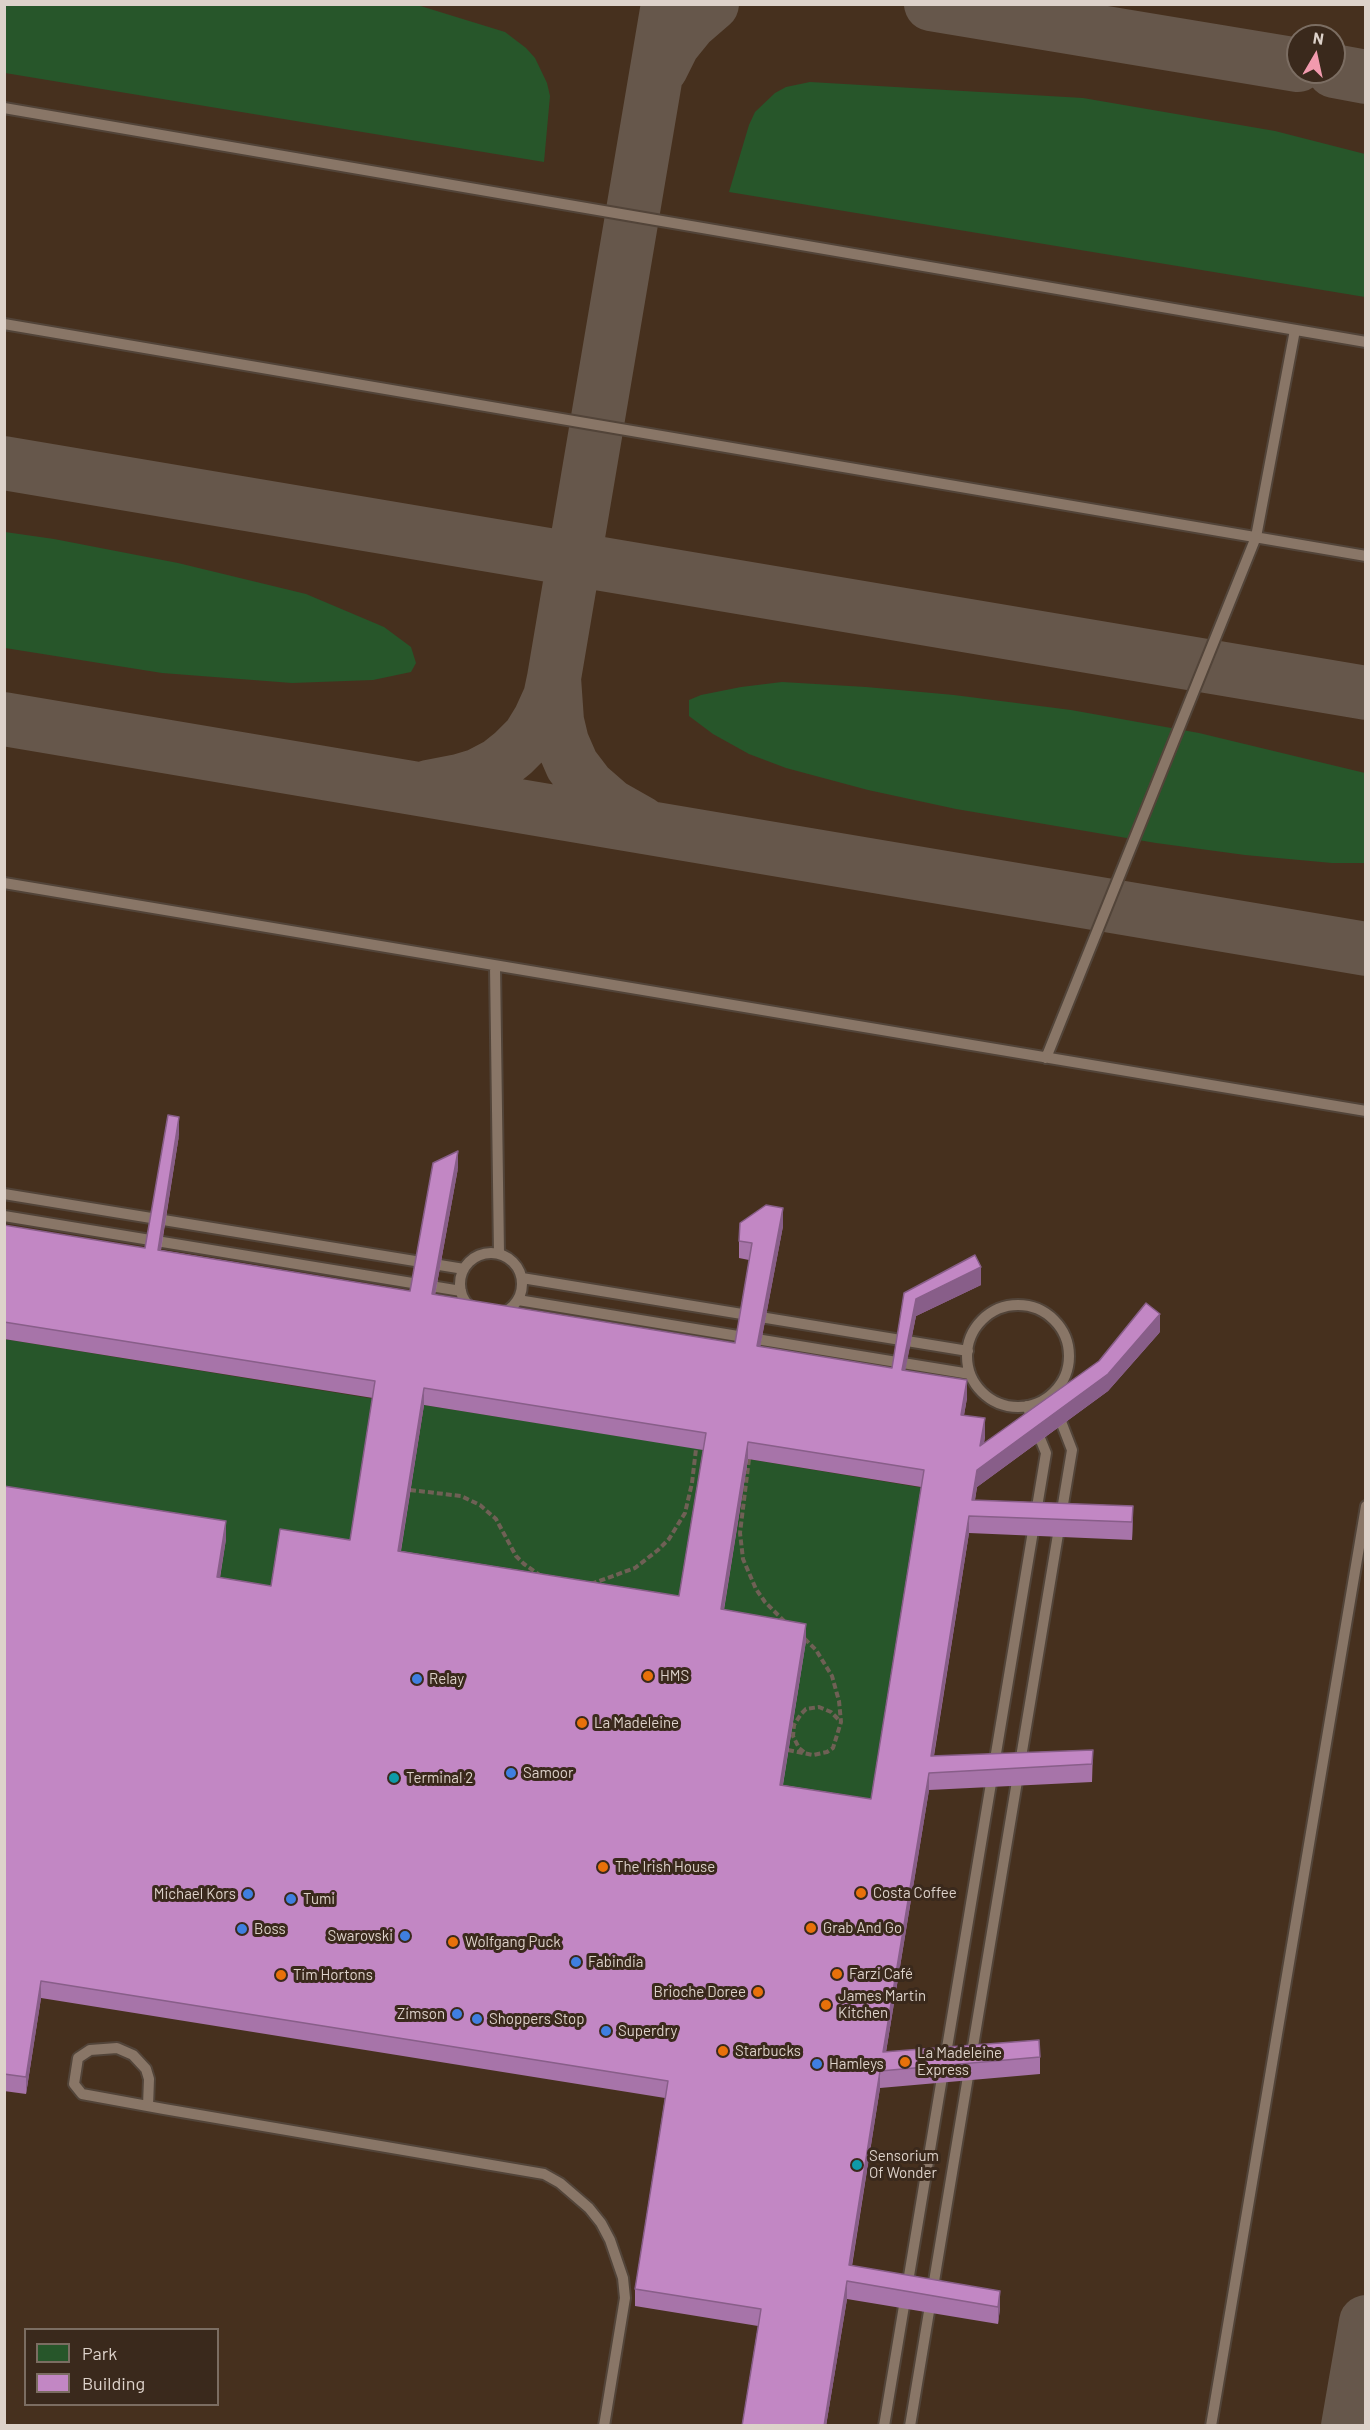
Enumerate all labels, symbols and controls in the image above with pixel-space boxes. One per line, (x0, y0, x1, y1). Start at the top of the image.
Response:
north arrow (1286, 24, 1346, 84)
text: N (1312, 27, 1325, 48)
place label: HMS (660, 1667, 689, 1685)
marker: HMS (641, 1669, 655, 1683)
place label: Relay (429, 1670, 464, 1688)
marker: Relay (410, 1672, 424, 1686)
place label: La Madeleine (594, 1714, 679, 1732)
marker: La Madeleine (575, 1716, 589, 1730)
place label: Samoor (523, 1764, 574, 1782)
marker: Samoor (504, 1766, 518, 1780)
place label: Terminal 2 (406, 1769, 473, 1787)
marker: Terminal 2 (387, 1771, 401, 1785)
place label: The Irish House (615, 1858, 715, 1876)
marker: The Irish House (596, 1860, 610, 1874)
place label: Costa Coffee (873, 1884, 957, 1902)
place label: Michael Kors (154, 1885, 236, 1903)
marker: Costa Coffee (854, 1886, 868, 1900)
marker: Michael Kors (241, 1887, 255, 1901)
place label: Tumi (303, 1890, 335, 1908)
marker: Tumi (284, 1892, 298, 1906)
place label: Grab And Go (823, 1919, 902, 1937)
place label: Boss (254, 1920, 286, 1938)
marker: Grab And Go (804, 1921, 818, 1935)
marker: Boss (235, 1922, 249, 1936)
place label: Swarovski (327, 1927, 393, 1945)
marker: Swarovski (398, 1929, 412, 1943)
place label: Wolfgang Puck (465, 1933, 561, 1951)
marker: Wolfgang Puck (446, 1935, 460, 1949)
place label: Fabindia (588, 1953, 643, 1971)
marker: Fabindia (569, 1955, 583, 1969)
place label: Farzi Café (849, 1965, 913, 1983)
place label: Tim Hortons (293, 1966, 373, 1984)
marker: Farzi Café (830, 1967, 844, 1981)
marker: Tim Hortons (274, 1968, 288, 1982)
place label: Brioche Doree (654, 1983, 746, 2001)
marker: Brioche Doree (751, 1985, 765, 1999)
place label: James Martin Kitchen (838, 1987, 926, 2022)
marker: James Martin Kitchen (819, 1998, 833, 2012)
place label: Zimson (397, 2005, 445, 2023)
marker: Zimson (450, 2007, 464, 2021)
place label: Shoppers Stop (489, 2010, 584, 2028)
marker: Shoppers Stop (470, 2012, 484, 2026)
place label: Superdry (618, 2022, 677, 2040)
marker: Superdry (599, 2024, 613, 2038)
place label: Starbucks (735, 2042, 801, 2060)
marker: Starbucks (716, 2044, 730, 2058)
place label: La Madeleine Express (917, 2044, 1002, 2079)
place label: Hamleys (829, 2055, 884, 2073)
marker: La Madeleine Express (898, 2055, 912, 2069)
marker: Hamleys (810, 2057, 824, 2071)
place label: Sensorium Of Wonder (869, 2147, 939, 2182)
marker: Sensorium Of Wonder (850, 2158, 864, 2172)
legend (24, 2328, 219, 2406)
text: Park (82, 2342, 117, 2364)
text: Building (82, 2372, 145, 2394)

